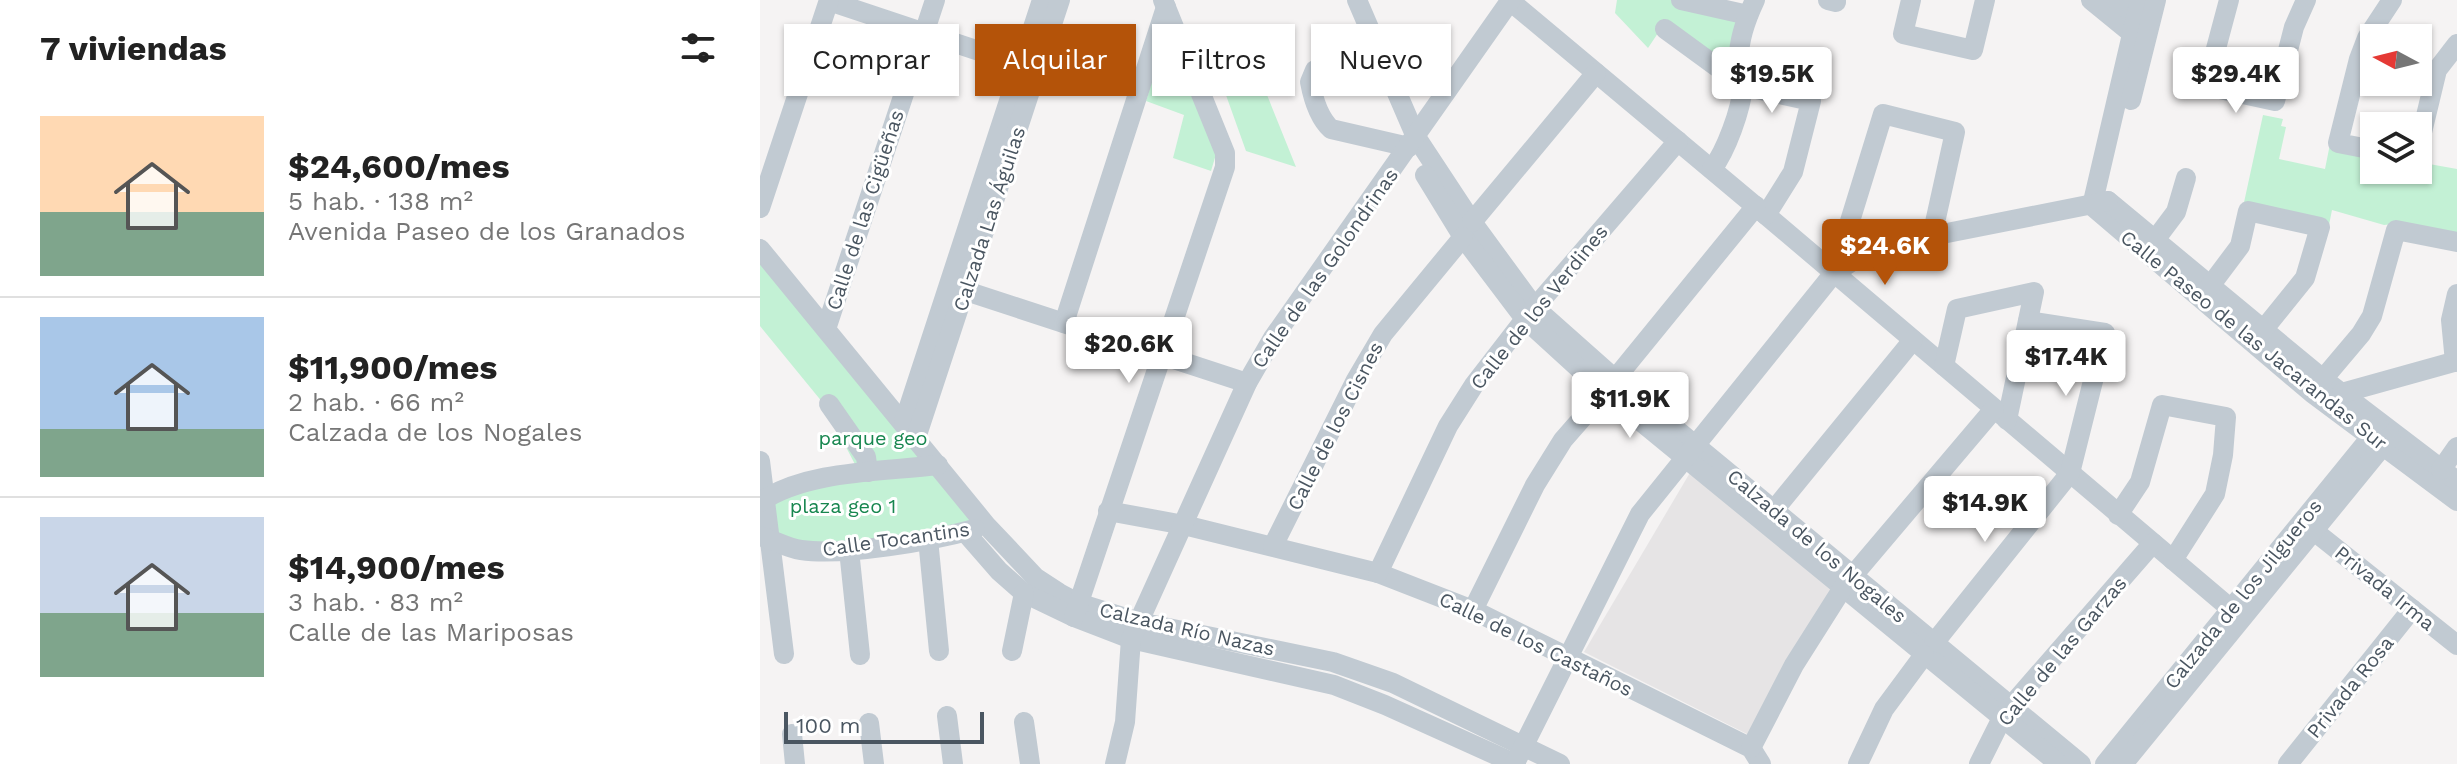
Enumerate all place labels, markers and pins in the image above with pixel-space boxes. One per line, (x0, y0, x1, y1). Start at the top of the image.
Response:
pin: $19.5K (1707, 47, 1837, 115)
pin: $29.4K (2171, 47, 2301, 115)
pin: $24.6K (1820, 219, 1950, 287)
pin: $20.6K (1064, 317, 1194, 385)
pin: $17.4K (2001, 330, 2131, 398)
pin: $11.9K (1565, 372, 1695, 440)
pin: $14.9K (1920, 476, 2050, 544)

